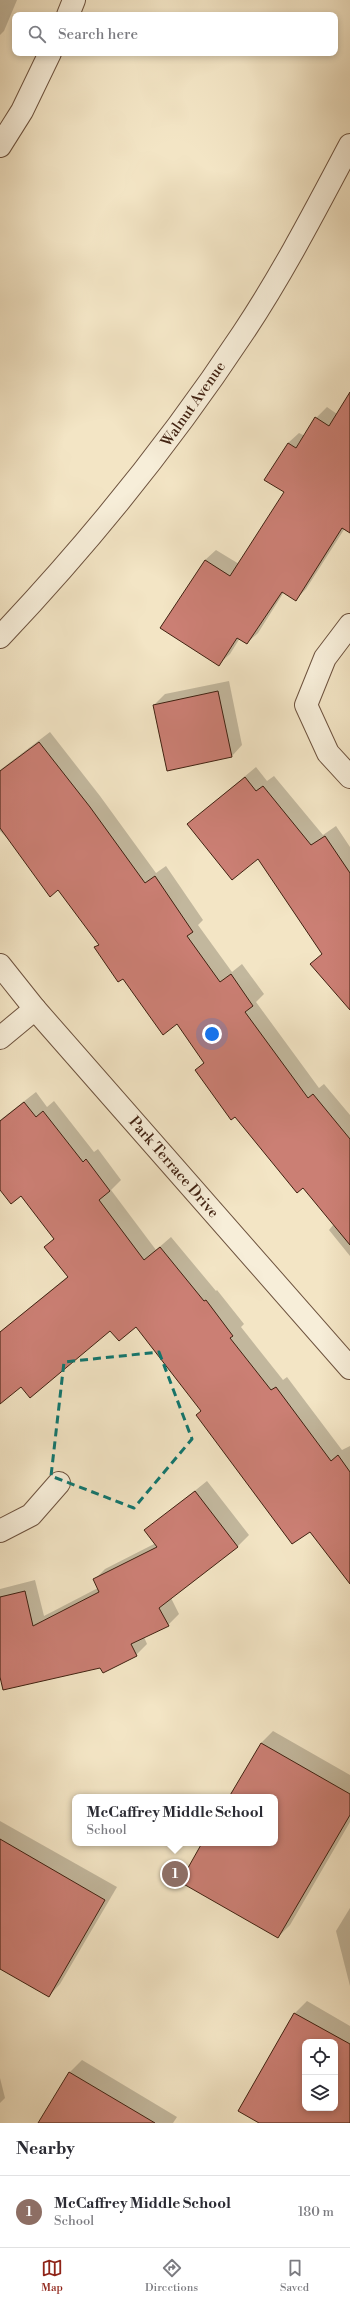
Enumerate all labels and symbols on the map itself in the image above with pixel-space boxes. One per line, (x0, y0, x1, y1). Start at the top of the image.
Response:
street label: Walnut Avenue (156, 358, 230, 452)
your location (202, 1024, 222, 1044)
street label: Park Terrace Drive (124, 1113, 223, 1222)
pin: 1 (162, 1859, 188, 1889)

